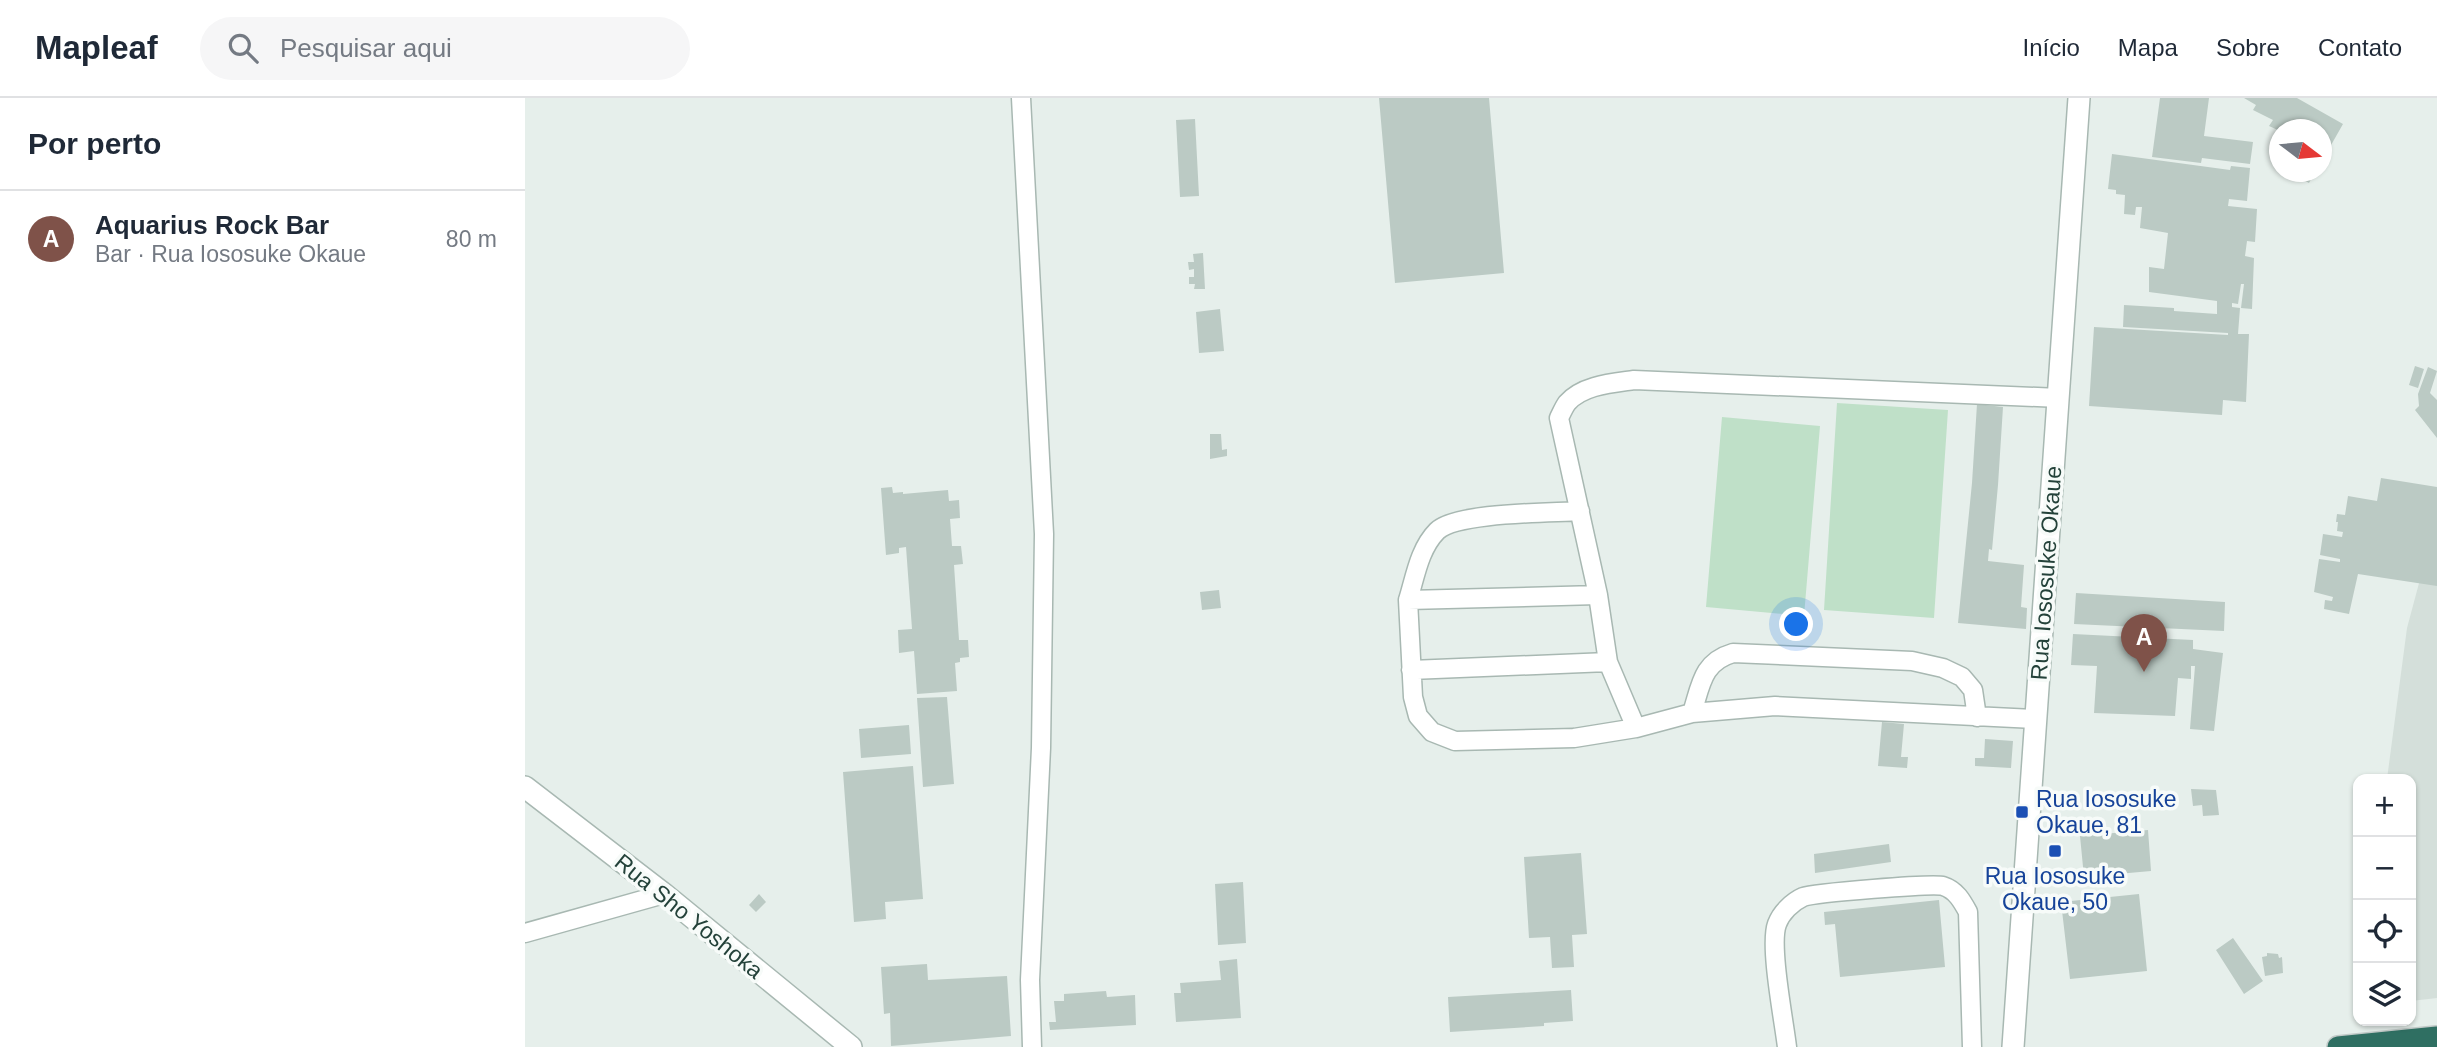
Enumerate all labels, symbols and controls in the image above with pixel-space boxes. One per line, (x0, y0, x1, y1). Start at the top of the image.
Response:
search box (200, 17, 690, 80)
text: Mapleaf (35, 29, 158, 66)
icon: search (224, 29, 262, 67)
text: Pesquisar aqui (280, 33, 452, 63)
text: Início (2022, 34, 2080, 61)
text: Mapa (2118, 34, 2178, 61)
text: Sobre (2216, 34, 2280, 61)
text: Contato (2318, 34, 2402, 61)
north arrow (2269, 119, 2332, 182)
text: Por perto (28, 127, 161, 160)
text: Aquarius Rock Bar (95, 210, 329, 240)
text: A (43, 226, 59, 252)
text: 80 m (446, 226, 497, 252)
text: Bar · Rua Iososuke Okaue (95, 241, 366, 267)
street label: Rua Iososuke Okaue (2026, 465, 2066, 681)
your location (1779, 607, 1813, 641)
pin: A (2121, 614, 2167, 672)
map controls (2353, 774, 2416, 1026)
button: + (2353, 774, 2416, 837)
place label: Rua Iososuke Okaue, 81 (2036, 786, 2177, 838)
marker: Rua Iososuke Okaue, 81 (2014, 804, 2030, 820)
button: − (2353, 837, 2416, 900)
marker: Rua Iososuke Okaue, 50 (2047, 843, 2063, 859)
street label: Rua Sho Yoshoka (610, 848, 768, 984)
place label: Rua Iososuke Okaue, 50 (1985, 863, 2125, 915)
button: locate (2353, 900, 2416, 963)
button: layers (2353, 963, 2416, 1026)

